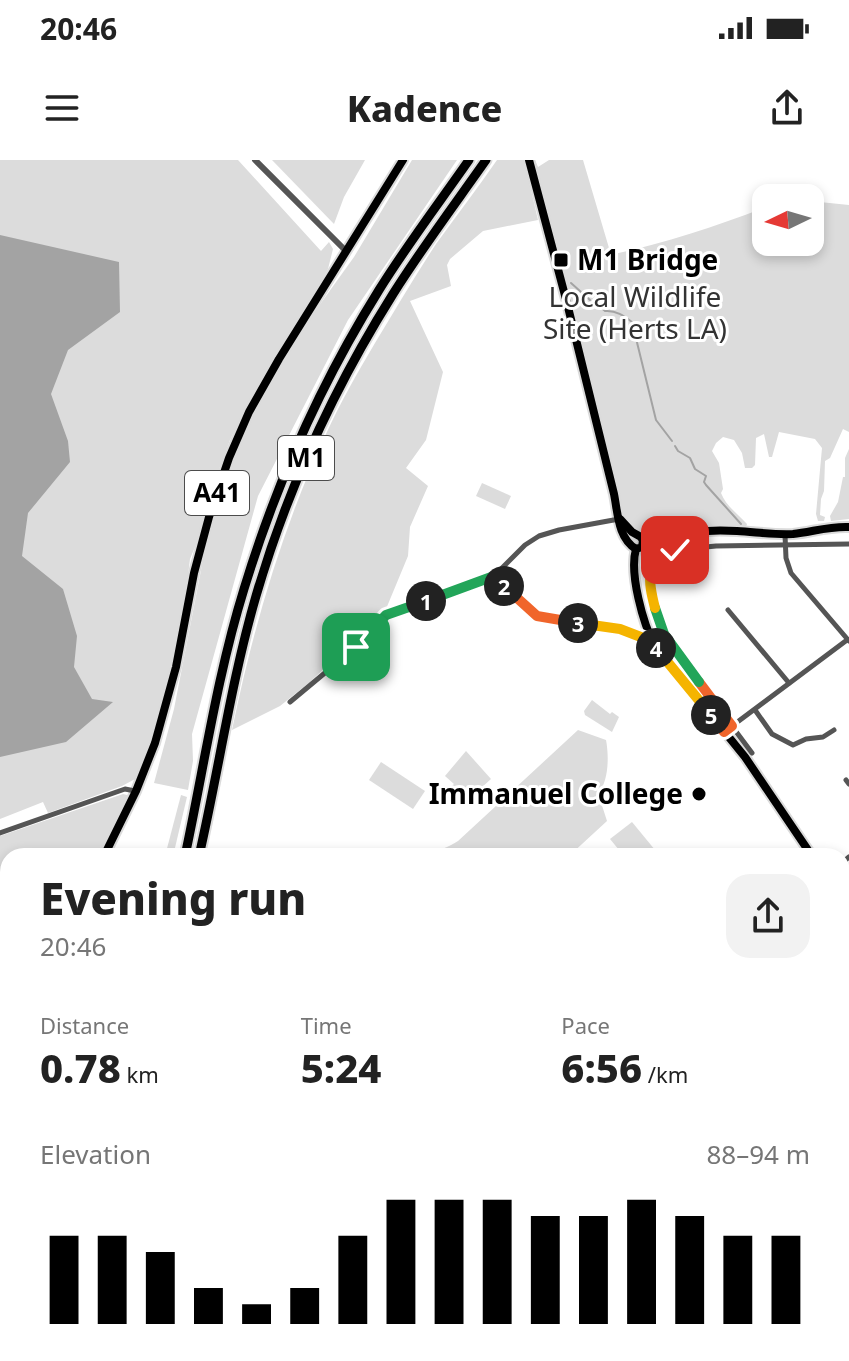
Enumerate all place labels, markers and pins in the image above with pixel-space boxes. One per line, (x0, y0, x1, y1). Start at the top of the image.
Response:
place label: M1 Bridge (577, 240, 718, 278)
marker: M1 Bridge (552, 251, 570, 269)
pin (641, 516, 709, 584)
pin: 2 (484, 566, 524, 606)
pin: 1 (406, 581, 446, 621)
pin: 3 (558, 603, 598, 643)
pin (322, 613, 390, 681)
pin: 4 (636, 628, 676, 668)
pin: 5 (691, 695, 731, 735)
place label: Immanuel College (429, 774, 683, 812)
marker: Immanuel College (690, 785, 708, 803)

